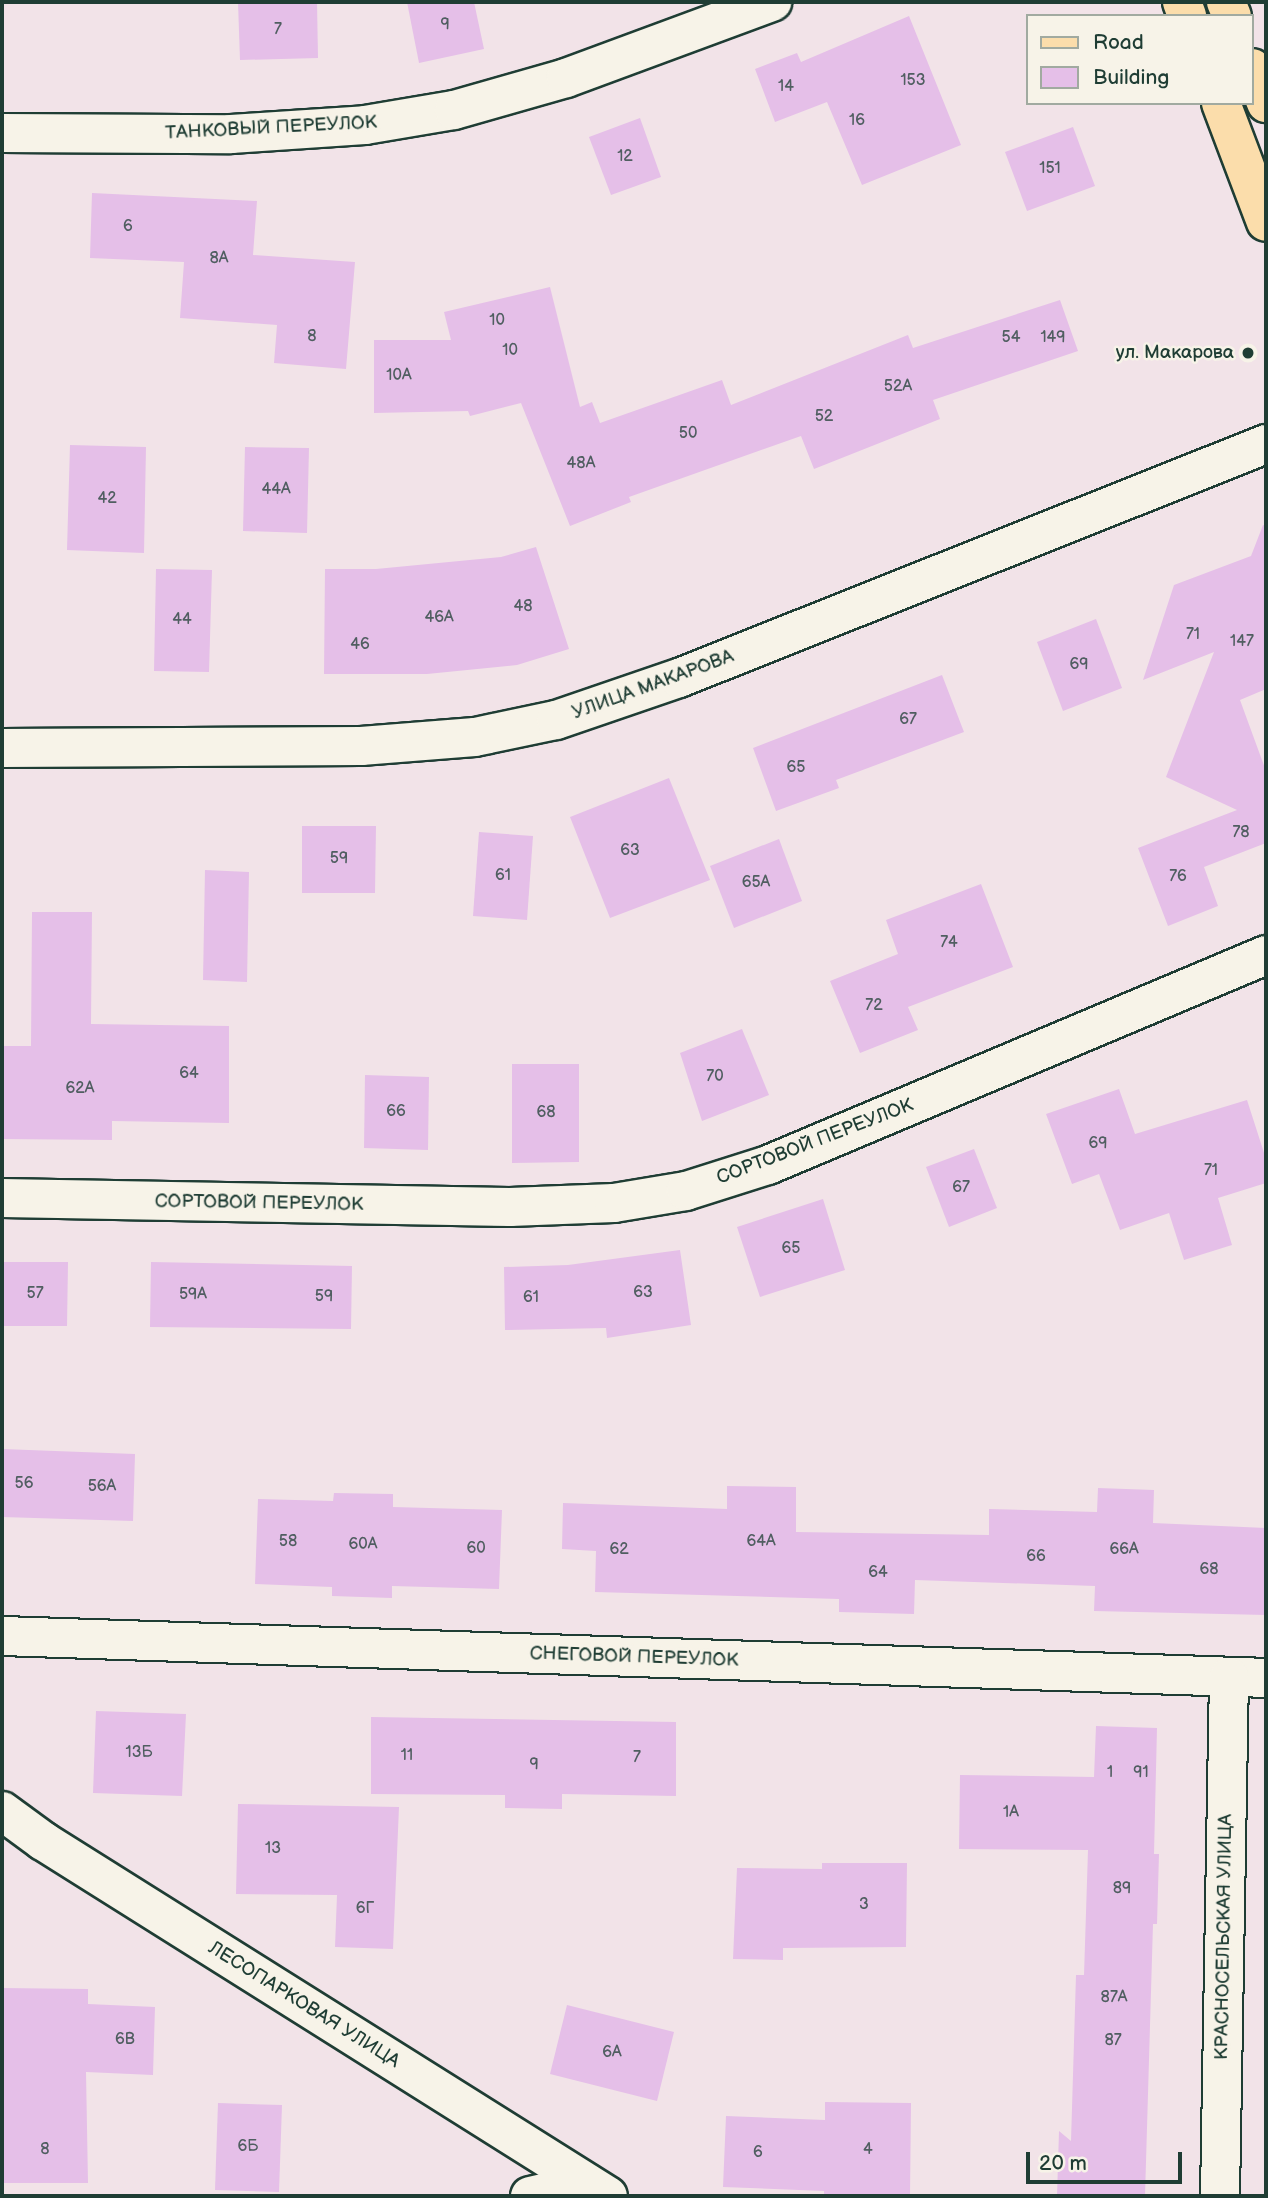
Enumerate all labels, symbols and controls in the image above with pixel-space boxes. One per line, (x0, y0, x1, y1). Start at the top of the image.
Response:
legend (1026, 14, 1254, 105)
house number: 9 (440, 15, 450, 35)
house number: 7 (274, 20, 282, 40)
text: Road (1093, 30, 1144, 55)
text: Building (1093, 65, 1169, 90)
house number: 153 (900, 71, 926, 91)
house number: 14 (778, 77, 794, 97)
street label: ТАНКОВЫЙ ПЕРЕУЛОК (165, 111, 377, 145)
house number: 16 (849, 111, 865, 131)
house number: 12 (617, 147, 633, 167)
house number: 151 (1039, 159, 1061, 179)
house number: 6 (123, 217, 133, 237)
house number: 8А (209, 249, 229, 269)
house number: 10 (489, 311, 505, 331)
house number: 8 (307, 327, 317, 347)
house number: 54 (1002, 328, 1020, 348)
house number: 149 (1040, 328, 1066, 348)
house number: 10 (502, 341, 518, 361)
place label: ул. Макарова (1116, 342, 1234, 364)
marker: ул. Макарова (1240, 345, 1256, 361)
house number: 10А (386, 366, 412, 386)
house number: 52А (884, 377, 912, 397)
house number: 52 (815, 407, 833, 427)
house number: 50 (679, 424, 697, 444)
house number: 48А (567, 454, 595, 474)
house number: 44А (261, 480, 291, 500)
house number: 42 (97, 489, 117, 509)
house number: 48 (513, 597, 533, 617)
house number: 46А (424, 608, 454, 628)
house number: 44 (172, 610, 192, 630)
house number: 71 (1186, 625, 1200, 645)
house number: 147 (1230, 632, 1254, 652)
house number: 46 (350, 635, 370, 655)
street label: УЛИЦА МАКАРОВА (569, 645, 737, 725)
house number: 69 (1069, 655, 1089, 675)
house number: 67 (899, 710, 917, 730)
house number: 65 (787, 758, 805, 778)
house number: 78 (1232, 823, 1250, 843)
house number: 63 (620, 841, 640, 861)
house number: 59 (330, 849, 348, 869)
house number: 61 (495, 866, 511, 886)
house number: 76 (1169, 867, 1187, 887)
house number: 65А (742, 873, 770, 893)
house number: 74 (940, 933, 958, 953)
house number: 72 (865, 996, 883, 1016)
house number: 64 (179, 1064, 199, 1084)
house number: 70 (706, 1067, 724, 1087)
house number: 62А (66, 1079, 94, 1099)
street label: СОРТОВОЙ ПЕРЕУЛОК (714, 1094, 916, 1190)
house number: 66 (386, 1102, 406, 1122)
house number: 68 (536, 1103, 556, 1123)
house number: 69 (1088, 1134, 1108, 1154)
house number: 71 (1204, 1161, 1218, 1181)
house number: 67 (952, 1178, 970, 1198)
street label: СОРТОВОЙ ПЕРЕУЛОК (155, 1190, 363, 1216)
house number: 65 (782, 1239, 800, 1259)
house number: 63 (633, 1283, 653, 1303)
house number: 57 (26, 1284, 44, 1304)
house number: 59А (179, 1285, 207, 1305)
house number: 59 (315, 1287, 333, 1307)
house number: 61 (523, 1288, 539, 1308)
house number: 56 (15, 1474, 33, 1494)
house number: 56А (88, 1477, 116, 1497)
house number: 58 (279, 1532, 297, 1552)
house number: 64А (746, 1532, 776, 1552)
house number: 60А (349, 1535, 377, 1555)
house number: 60 (466, 1539, 486, 1559)
house number: 62 (609, 1540, 629, 1560)
house number: 66А (1109, 1540, 1139, 1560)
house number: 66 (1026, 1547, 1046, 1567)
house number: 68 (1199, 1560, 1219, 1580)
house number: 64 (868, 1563, 888, 1583)
street label: СНЕГОВОЙ ПЕРЕУЛОК (529, 1642, 739, 1672)
house number: 13Б (125, 1743, 153, 1763)
house number: 11 (401, 1746, 413, 1766)
house number: 7 (633, 1748, 641, 1768)
house number: 9 (529, 1755, 539, 1775)
house number: 1 (1107, 1763, 1113, 1783)
house number: 91 (1133, 1763, 1149, 1783)
house number: 1А (1003, 1803, 1019, 1823)
street label: КРАСНОСЕЛЬСКАЯ УЛИЦА (1210, 1814, 1238, 2060)
house number: 13 (265, 1839, 281, 1859)
house number: 89 (1113, 1879, 1131, 1899)
house number: 3 (859, 1895, 869, 1915)
house number: 6Г (356, 1899, 374, 1919)
street label: ЛЕСОПАРКОВАЯ УЛИЦА (204, 1937, 404, 2073)
house number: 87А (1101, 1988, 1127, 2008)
house number: 6В (115, 2030, 135, 2050)
house number: 87 (1104, 2031, 1122, 2051)
house number: 6А (602, 2043, 622, 2063)
house number: 6Б (238, 2137, 258, 2157)
scale bar (1030, 2138, 1186, 2182)
house number: 8 (40, 2140, 50, 2160)
house number: 4 (863, 2140, 873, 2160)
house number: 6 (753, 2143, 763, 2163)
text: 20 m (1039, 2151, 1087, 2176)

